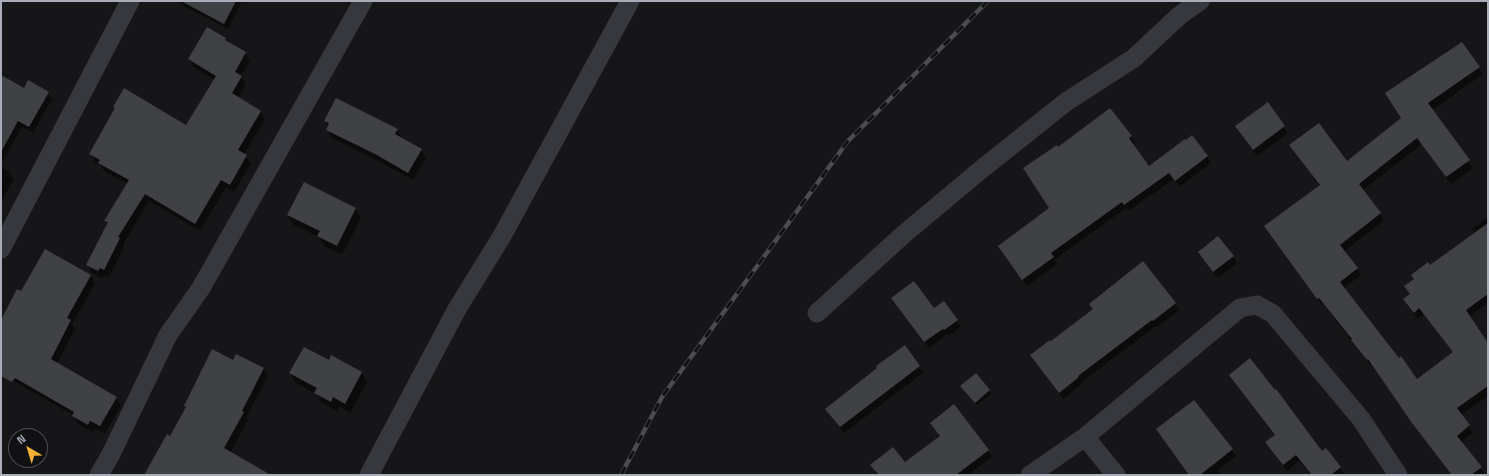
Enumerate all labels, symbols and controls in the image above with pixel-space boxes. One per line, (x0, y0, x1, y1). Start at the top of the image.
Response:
north arrow (8, 428, 48, 468)
text: N (14, 432, 28, 447)

